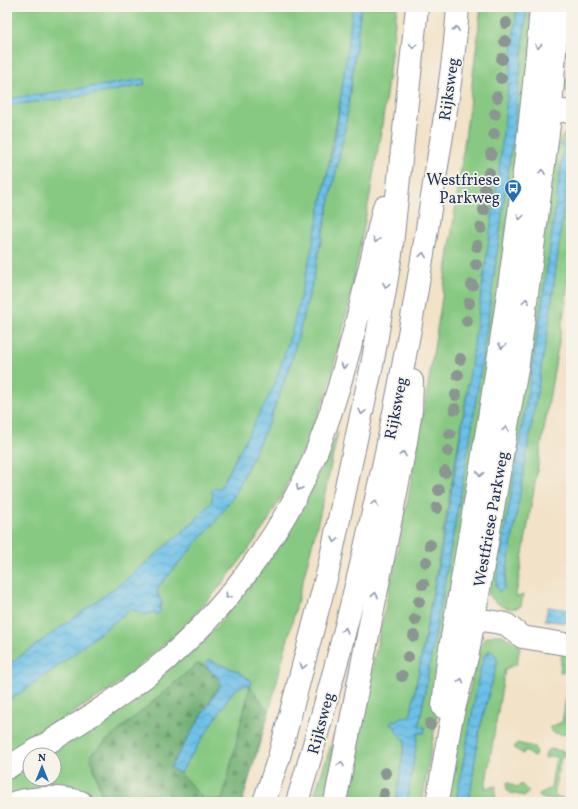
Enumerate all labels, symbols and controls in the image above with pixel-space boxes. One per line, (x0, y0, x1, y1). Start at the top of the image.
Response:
one-way arrow (451, 26, 460, 32)
one-way arrow (408, 43, 417, 49)
one-way arrow (534, 43, 543, 49)
street label: Rijksweg (435, 56, 465, 122)
one-way arrow (538, 169, 547, 175)
place label: Westfriese Parkweg (426, 170, 500, 210)
bus stop icon: Westfriese Parkweg (503, 178, 523, 203)
one-way arrow (516, 214, 525, 220)
one-way arrow (373, 237, 381, 243)
one-way arrow (418, 252, 427, 258)
one-way arrow (382, 281, 390, 288)
one-way arrow (521, 298, 530, 304)
one-way arrow (498, 343, 507, 349)
one-way arrow (340, 362, 349, 369)
street label: Rijksweg (380, 375, 414, 442)
one-way arrow (359, 409, 367, 416)
one-way arrow (501, 426, 510, 433)
street label: Westfriese Parkweg (469, 450, 515, 589)
one-way arrow (399, 451, 407, 457)
one-way arrow (476, 471, 485, 477)
one-way arrow (296, 484, 304, 491)
one-way arrow (371, 500, 379, 506)
one-way arrow (332, 536, 340, 543)
one-way arrow (225, 592, 232, 599)
one-way arrow (370, 592, 379, 598)
one-way arrow (340, 626, 349, 633)
one-way arrow (299, 662, 308, 669)
one-way arrow (456, 678, 465, 685)
street label: Rijksweg (303, 690, 341, 757)
north arrow (22, 747, 62, 787)
text: N (38, 751, 46, 766)
one-way arrow (337, 760, 345, 767)

